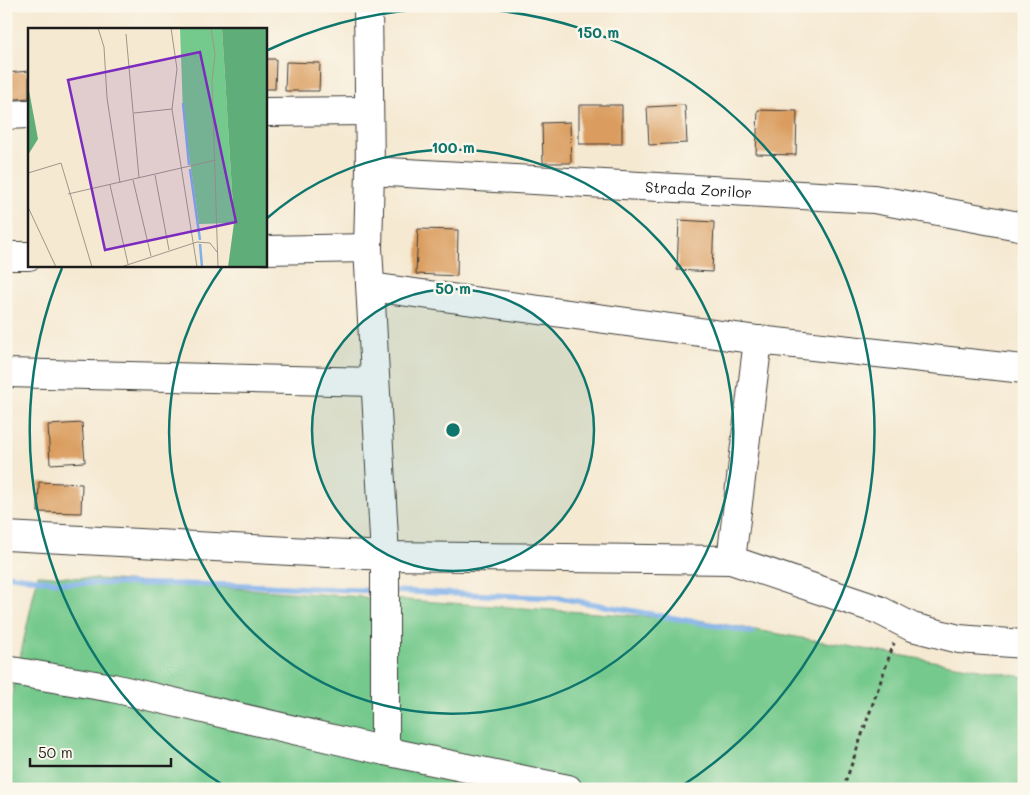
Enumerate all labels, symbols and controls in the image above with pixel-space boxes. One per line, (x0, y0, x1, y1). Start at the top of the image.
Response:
text: 150 m (577, 22, 619, 42)
inset map (28, 28, 266, 266)
text: 100 m (431, 137, 475, 157)
street label: Strada Zorilor (645, 176, 752, 202)
text: 50 m (435, 278, 471, 298)
centre of rings (444, 421, 462, 439)
scale bar (30, 735, 171, 767)
text: 50 m (38, 742, 73, 762)

